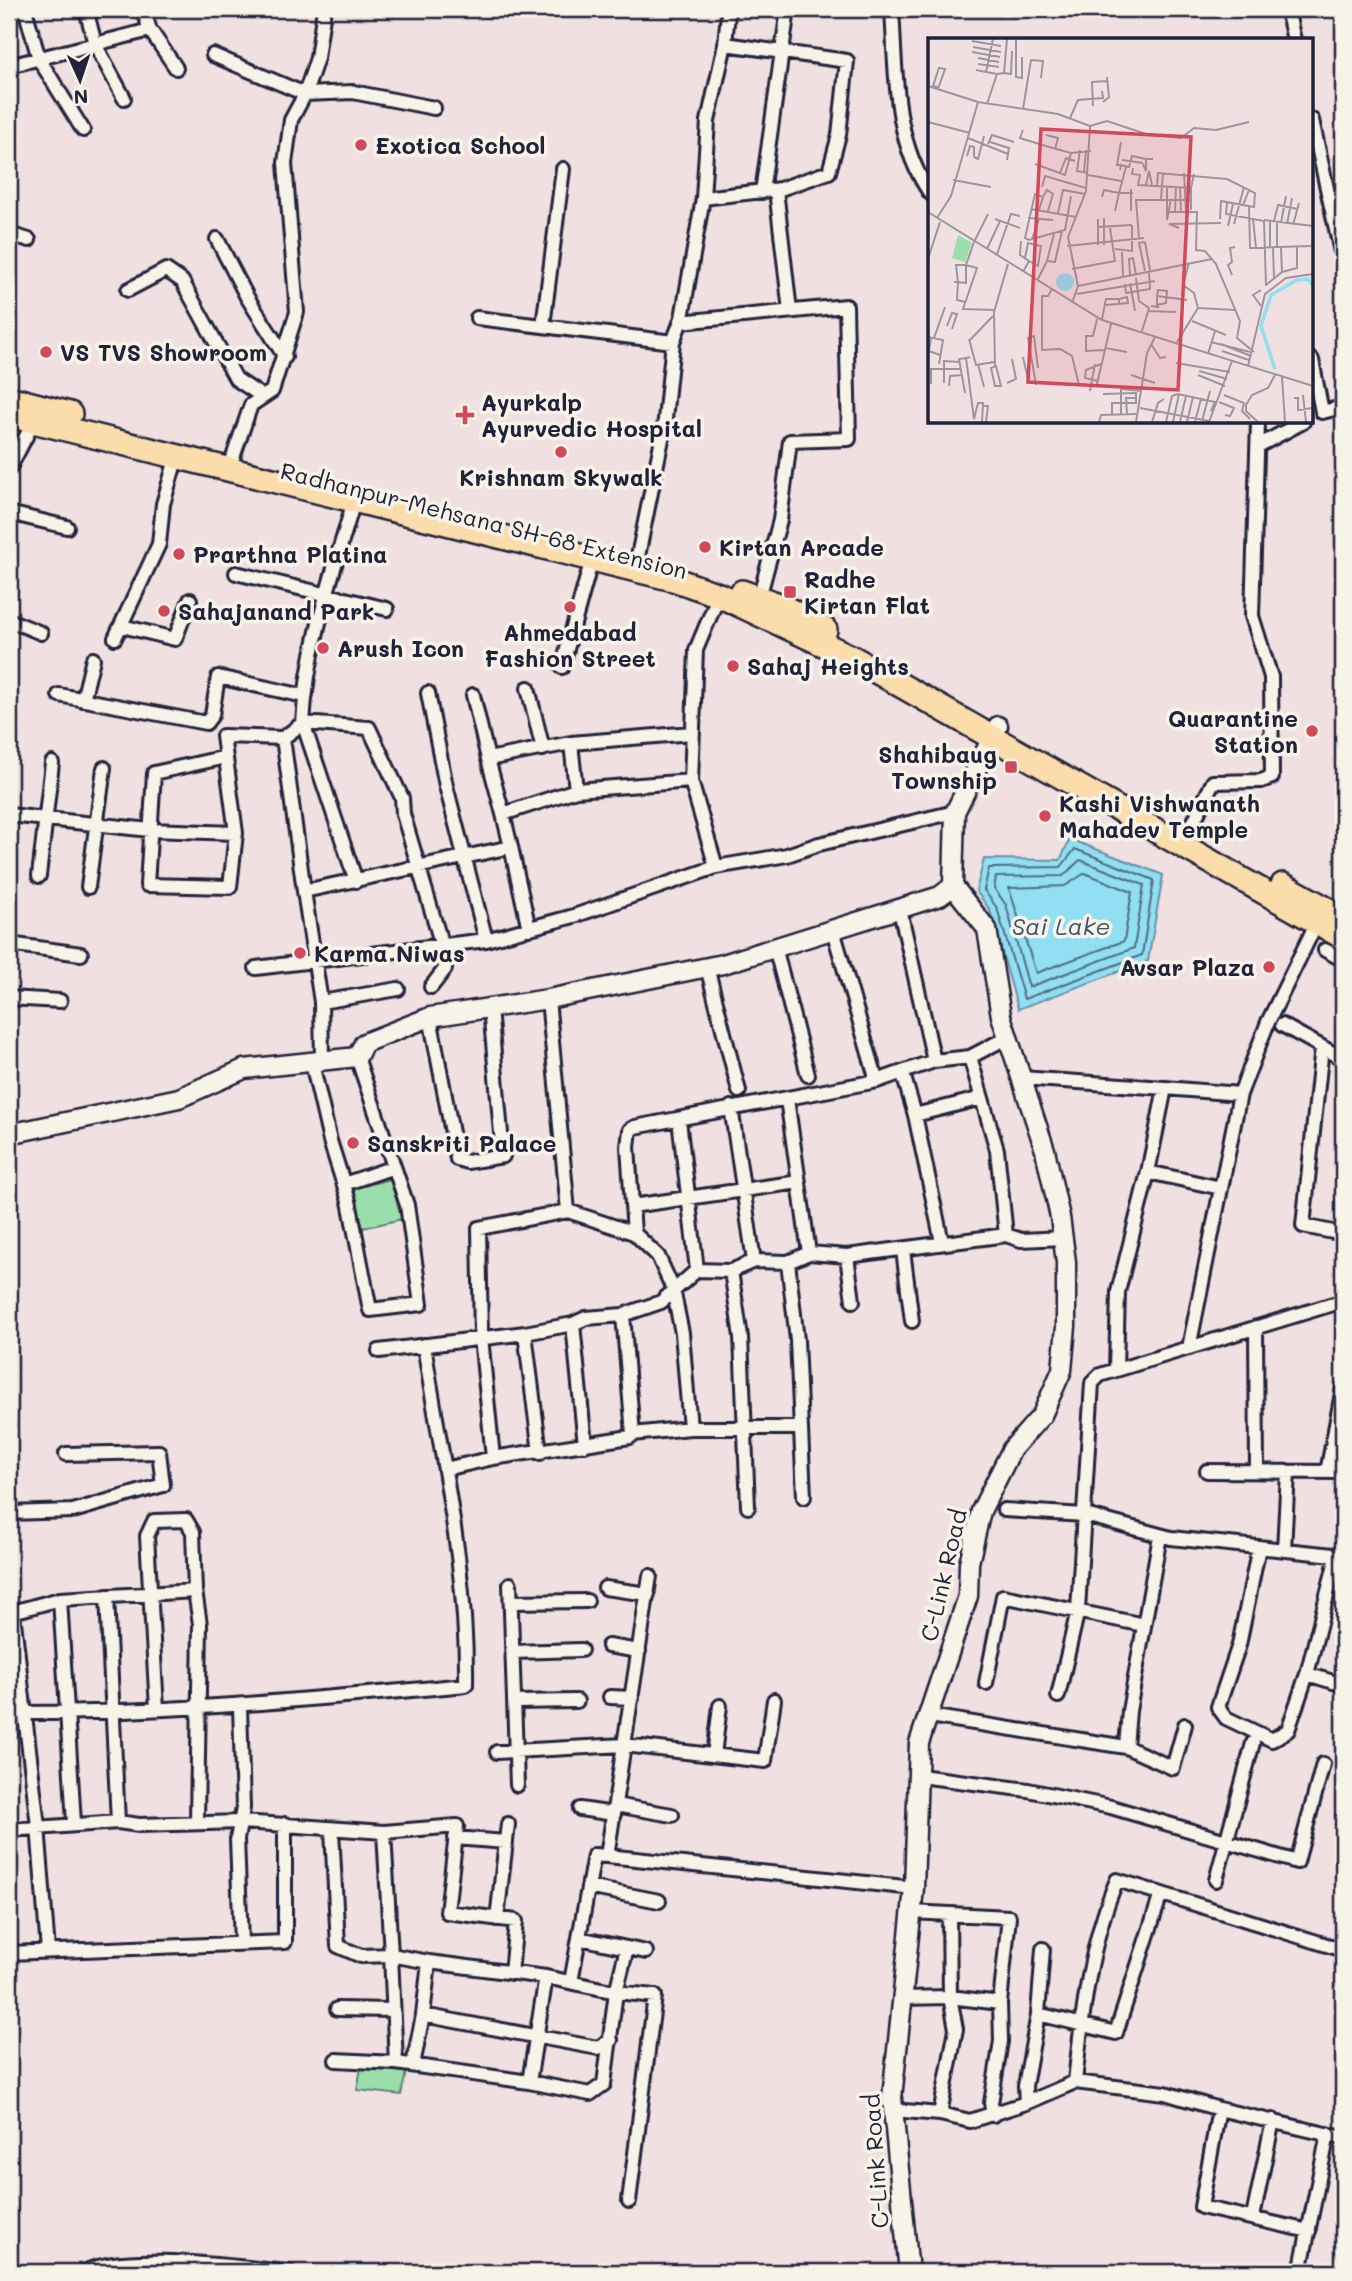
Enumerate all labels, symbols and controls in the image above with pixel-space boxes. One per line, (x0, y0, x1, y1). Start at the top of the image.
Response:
inset map (928, 38, 1314, 424)
north arrow (46, 46, 116, 116)
text: N (73, 85, 89, 110)
place label: Exotica School (375, 130, 546, 160)
marker: Exotica School (353, 137, 369, 153)
place label: VS TVS Showroom (60, 337, 267, 367)
marker: VS TVS Showroom (38, 344, 54, 360)
place label: Ayurkalp Ayurvedic Hospital (481, 387, 702, 443)
marker: Ayurkalp Ayurvedic Hospital (455, 405, 475, 425)
marker: Krishnam Skywalk (553, 444, 569, 460)
street label: Radhanpur-Mehsana SH-68 Extension (278, 455, 690, 585)
place label: Krishnam Skywalk (459, 462, 663, 492)
place label: Kirtan Arcade (719, 532, 884, 562)
place label: Prarthna Platina (193, 539, 387, 569)
marker: Kirtan Arcade (697, 539, 713, 555)
marker: Prarthna Platina (171, 546, 187, 562)
place label: Radhe Kirtan Flat (804, 564, 930, 620)
marker: Radhe Kirtan Flat (782, 584, 798, 600)
place label: Sahajanand Park (178, 596, 374, 626)
marker: Ahmedabad Fashion Street (562, 599, 578, 615)
marker: Sahajanand Park (156, 603, 172, 619)
place label: Ahmedabad Fashion Street (484, 617, 656, 673)
place label: Arush Icon (337, 633, 464, 663)
marker: Arush Icon (315, 640, 331, 656)
place label: Sahaj Heights (747, 651, 909, 681)
marker: Sahaj Heights (725, 658, 741, 674)
place label: Quarantine Station (1168, 703, 1298, 759)
marker: Quarantine Station (1304, 723, 1320, 739)
place label: Shahibaug Township (878, 739, 997, 795)
marker: Shahibaug Township (1003, 759, 1019, 775)
place label: Kashi Vishwanath Mahadev Temple (1059, 788, 1260, 844)
marker: Kashi Vishwanath Mahadev Temple (1037, 808, 1053, 824)
water label: Sai Lake (1012, 910, 1110, 941)
place label: Karma Niwas (314, 938, 465, 968)
marker: Karma Niwas (292, 945, 308, 961)
place label: Avsar Plaza (1120, 952, 1255, 982)
marker: Avsar Plaza (1261, 959, 1277, 975)
place label: Sanskriti Palace (367, 1128, 556, 1158)
marker: Sanskriti Palace (345, 1135, 361, 1151)
street label: C-Link Road (913, 1506, 973, 1644)
street label: C-Link Road (855, 2093, 895, 2229)

